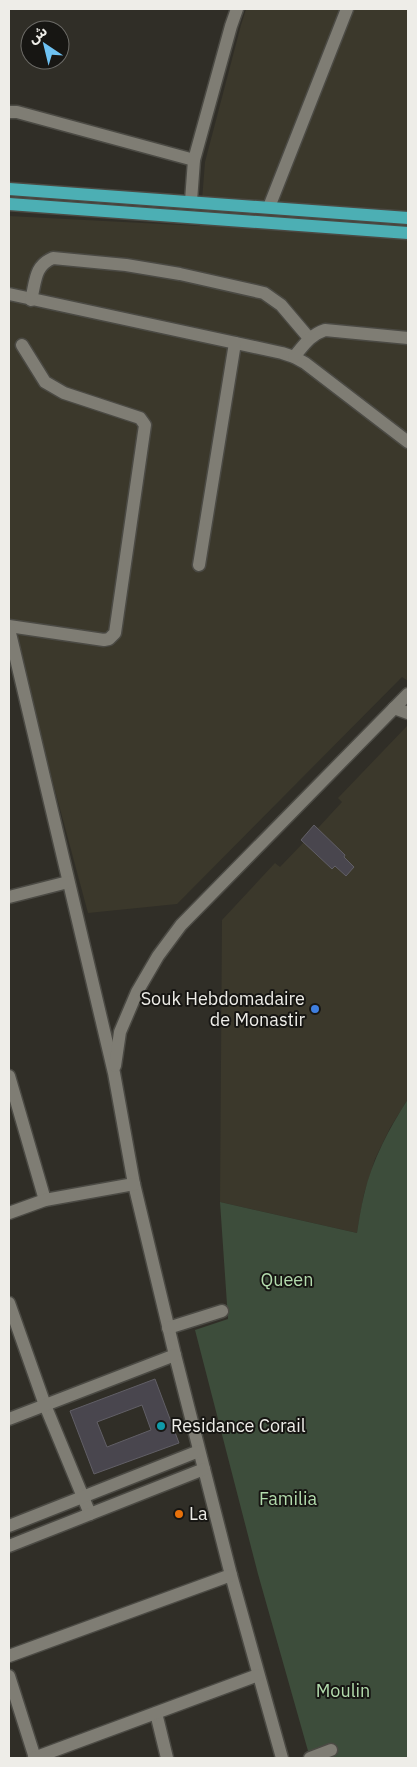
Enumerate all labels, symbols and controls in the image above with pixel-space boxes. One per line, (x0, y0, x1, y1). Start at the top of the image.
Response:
north arrow (20, 20, 70, 70)
text: ش (25, 21, 51, 47)
place label: Souk Hebdomadaire de Monastir (141, 987, 305, 1031)
marker: Souk Hebdomadaire de Monastir (309, 1003, 321, 1015)
park label: Queen (261, 1268, 313, 1291)
place label: Residance Corail (171, 1414, 306, 1437)
marker: Residance Corail (155, 1420, 167, 1432)
park label: Familia (259, 1487, 317, 1510)
place label: La (189, 1502, 208, 1525)
marker: La (173, 1508, 185, 1520)
park label: Moulin (316, 1679, 370, 1702)

